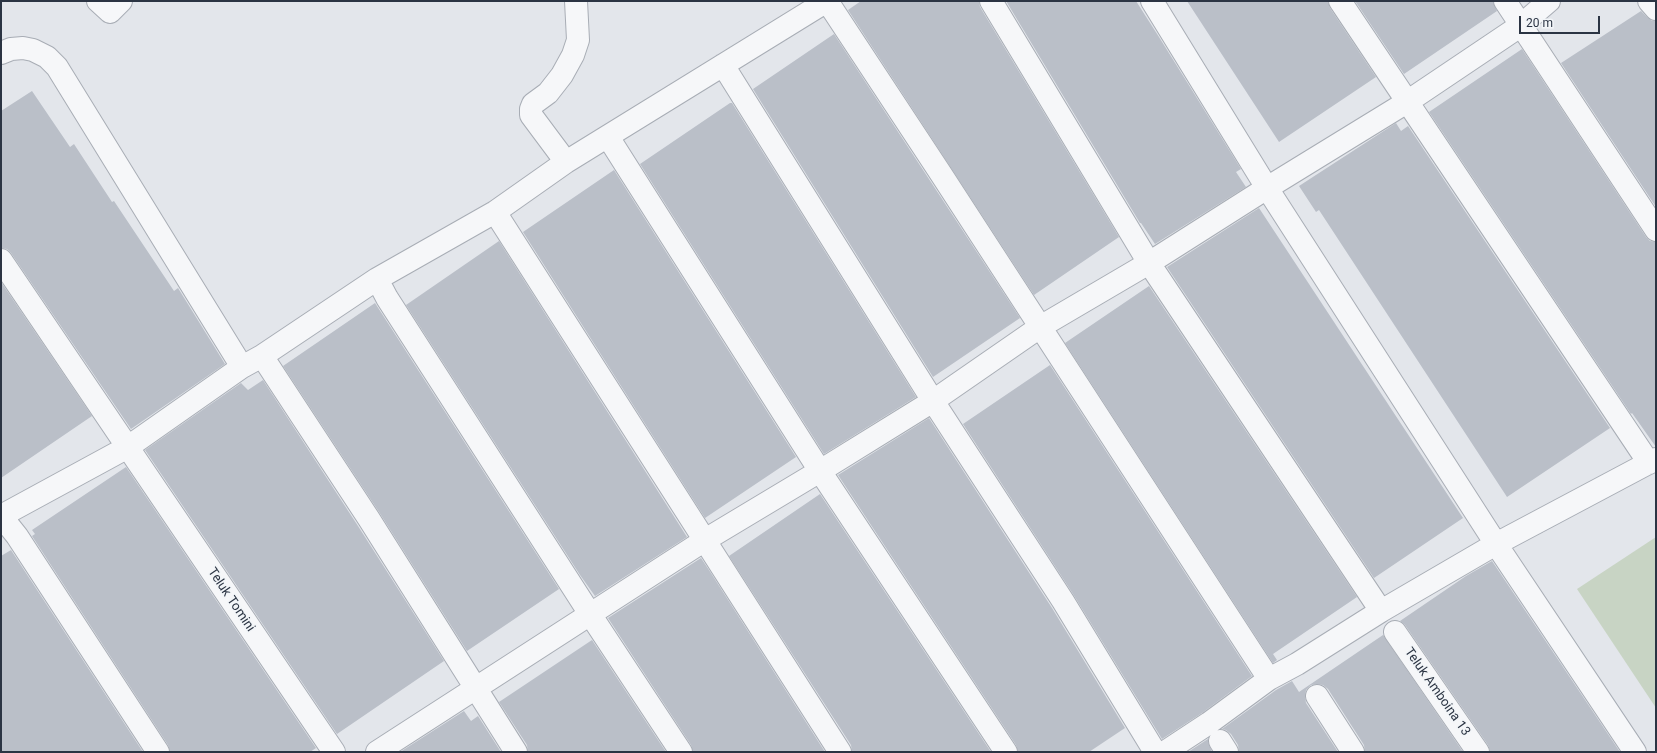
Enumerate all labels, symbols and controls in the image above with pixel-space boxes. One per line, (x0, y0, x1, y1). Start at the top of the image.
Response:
scale bar (1521, 8, 1602, 34)
text: 20 m (1526, 16, 1553, 30)
street label: Teluk Tomini (204, 565, 258, 635)
street label: Teluk Amboina 13 (1401, 645, 1473, 739)

